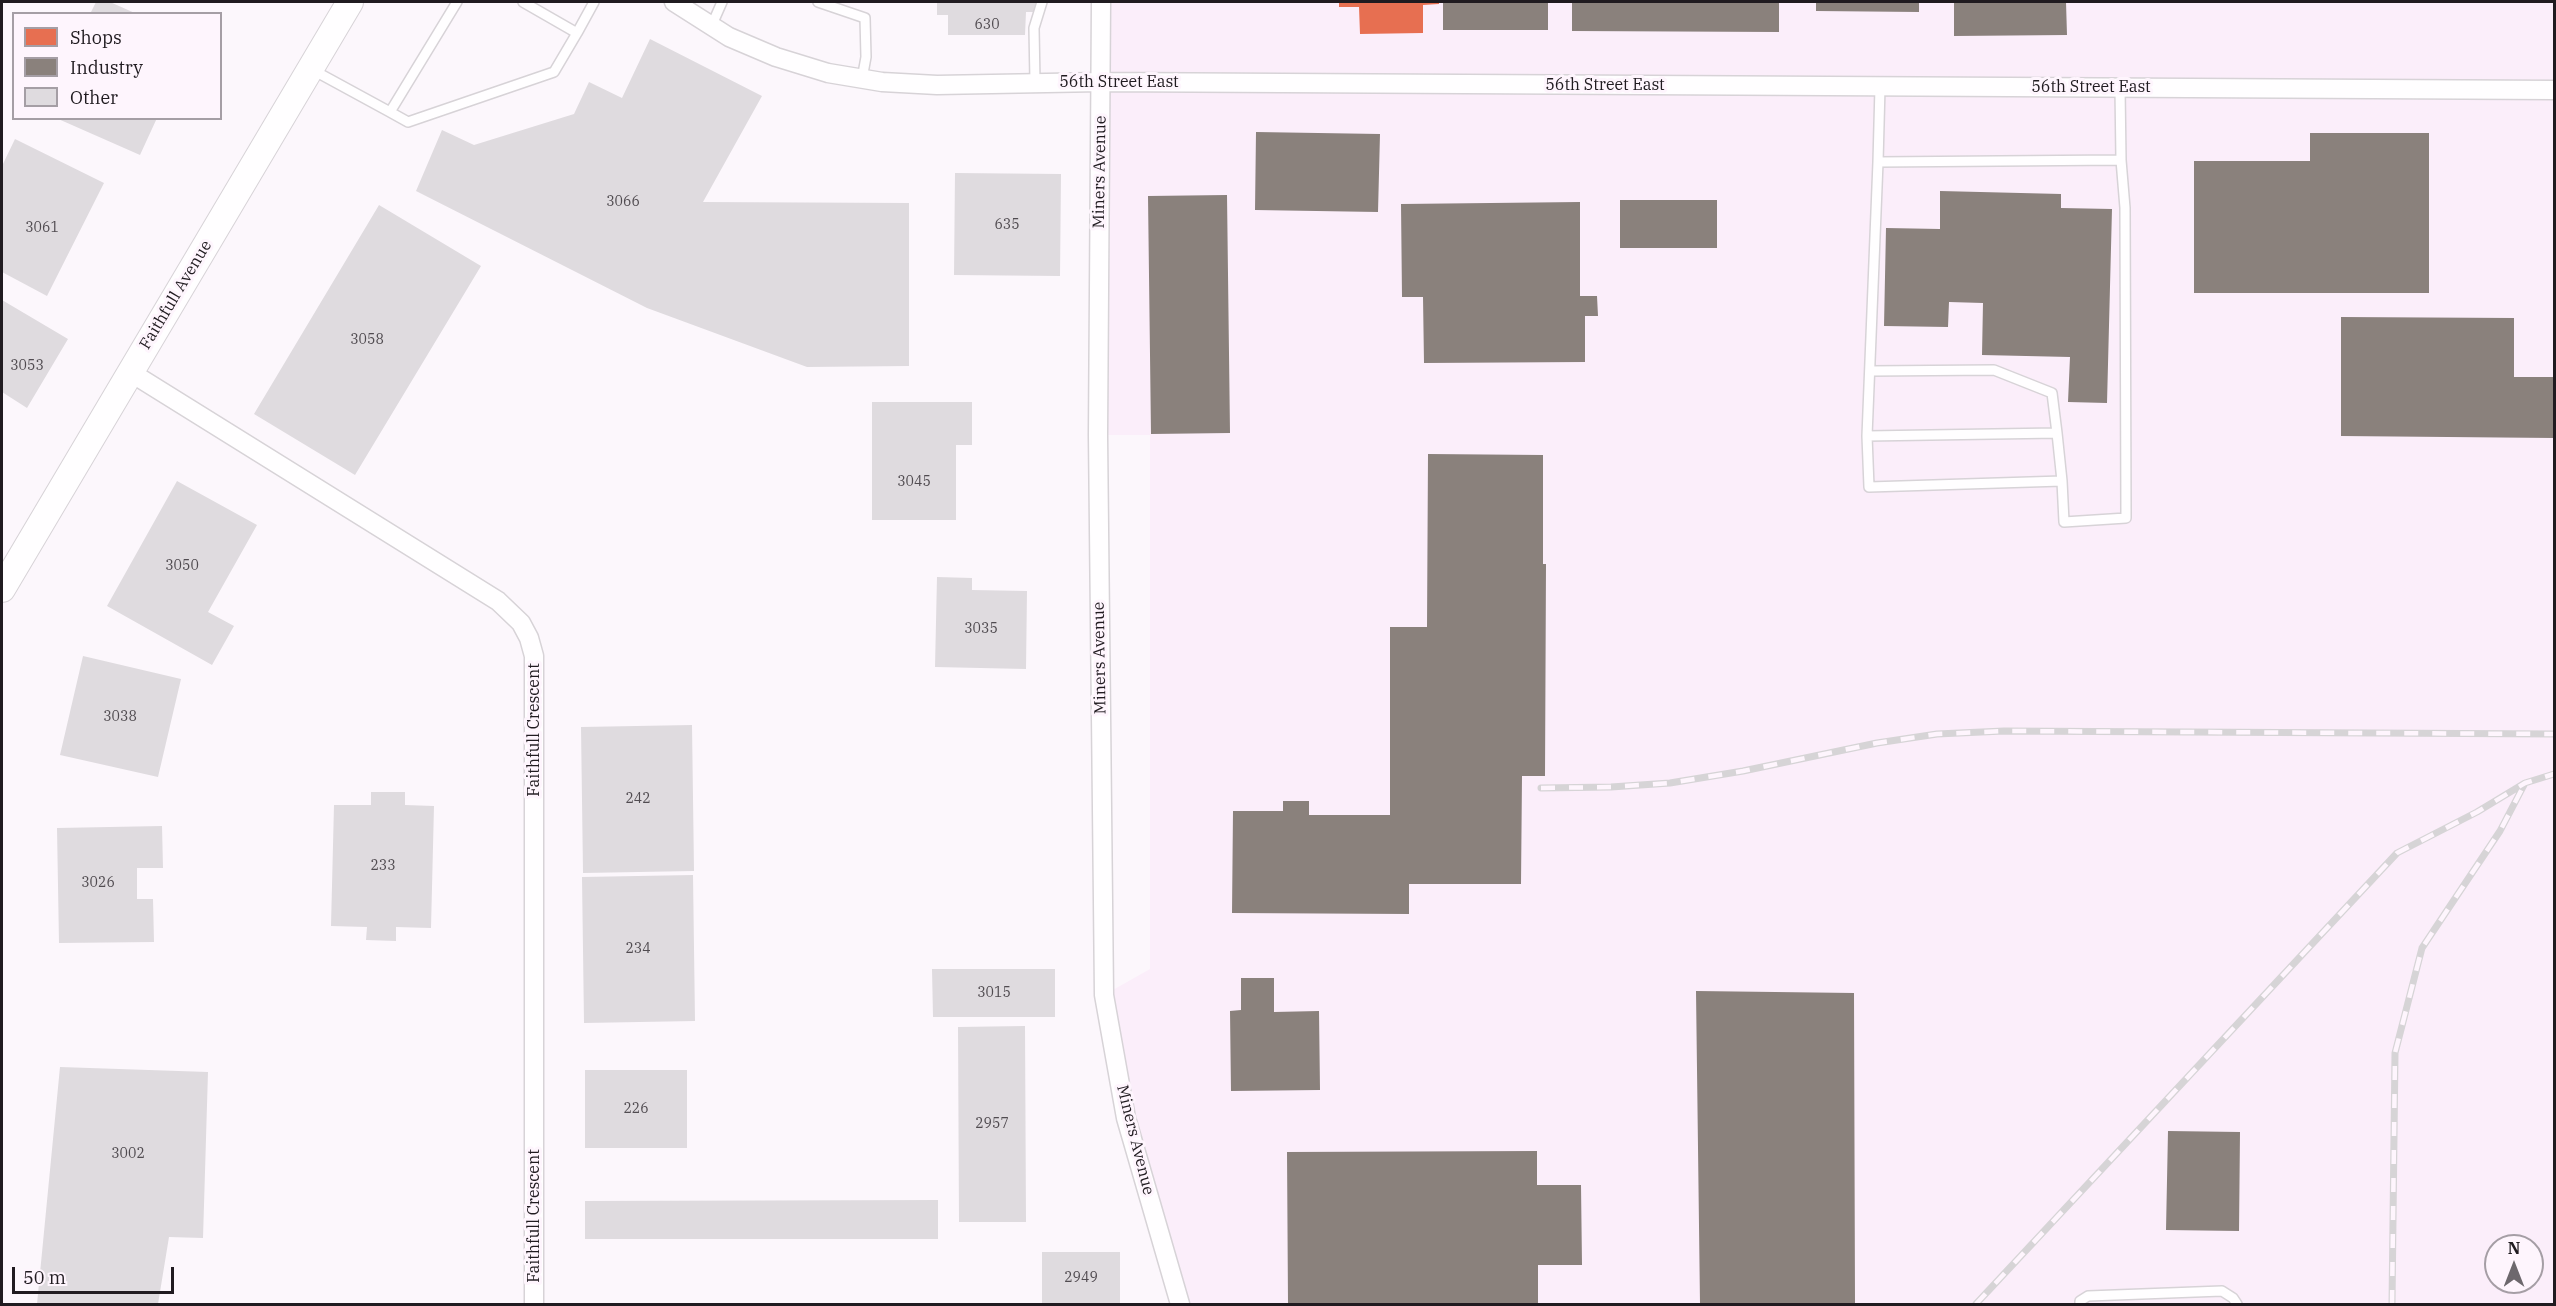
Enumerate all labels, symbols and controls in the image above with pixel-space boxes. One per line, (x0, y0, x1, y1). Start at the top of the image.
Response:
legend (12, 12, 222, 120)
house number: 630 (974, 17, 1000, 33)
text: Shops (70, 26, 122, 49)
text: Industry (70, 56, 143, 79)
street label: 56th Street East (1059, 72, 1179, 92)
street label: 56th Street East (1545, 75, 1665, 95)
street label: 56th Street East (2031, 77, 2151, 97)
text: Other (70, 86, 118, 109)
street label: Miners Avenue (1089, 116, 1111, 228)
house number: 3066 (606, 194, 640, 210)
house number: 635 (994, 217, 1020, 233)
house number: 3061 (25, 220, 59, 236)
street label: Faithfull Avenue (136, 237, 216, 353)
house number: 3058 (350, 332, 384, 348)
house number: 3053 (10, 358, 44, 374)
house number: 3045 (897, 474, 931, 490)
house number: 3050 (165, 558, 199, 574)
street label: Miners Avenue (1089, 602, 1111, 714)
house number: 3035 (964, 621, 998, 637)
street label: Faithfull Crescent (524, 663, 544, 797)
house number: 3038 (103, 709, 137, 725)
house number: 242 (625, 791, 651, 807)
house number: 233 (370, 858, 396, 874)
house number: 3026 (81, 875, 115, 891)
house number: 234 (625, 941, 651, 957)
house number: 3015 (977, 985, 1011, 1001)
street label: Miners Avenue (1112, 1083, 1158, 1197)
house number: 226 (623, 1101, 649, 1117)
house number: 2957 (975, 1116, 1009, 1132)
house number: 3002 (111, 1146, 145, 1162)
street label: Faithfull Crescent (524, 1149, 544, 1283)
north arrow (2484, 1234, 2544, 1294)
text: N (2508, 1238, 2520, 1258)
scale bar (15, 1255, 177, 1293)
text: 50 m (23, 1266, 66, 1289)
house number: 2949 (1064, 1270, 1098, 1286)

